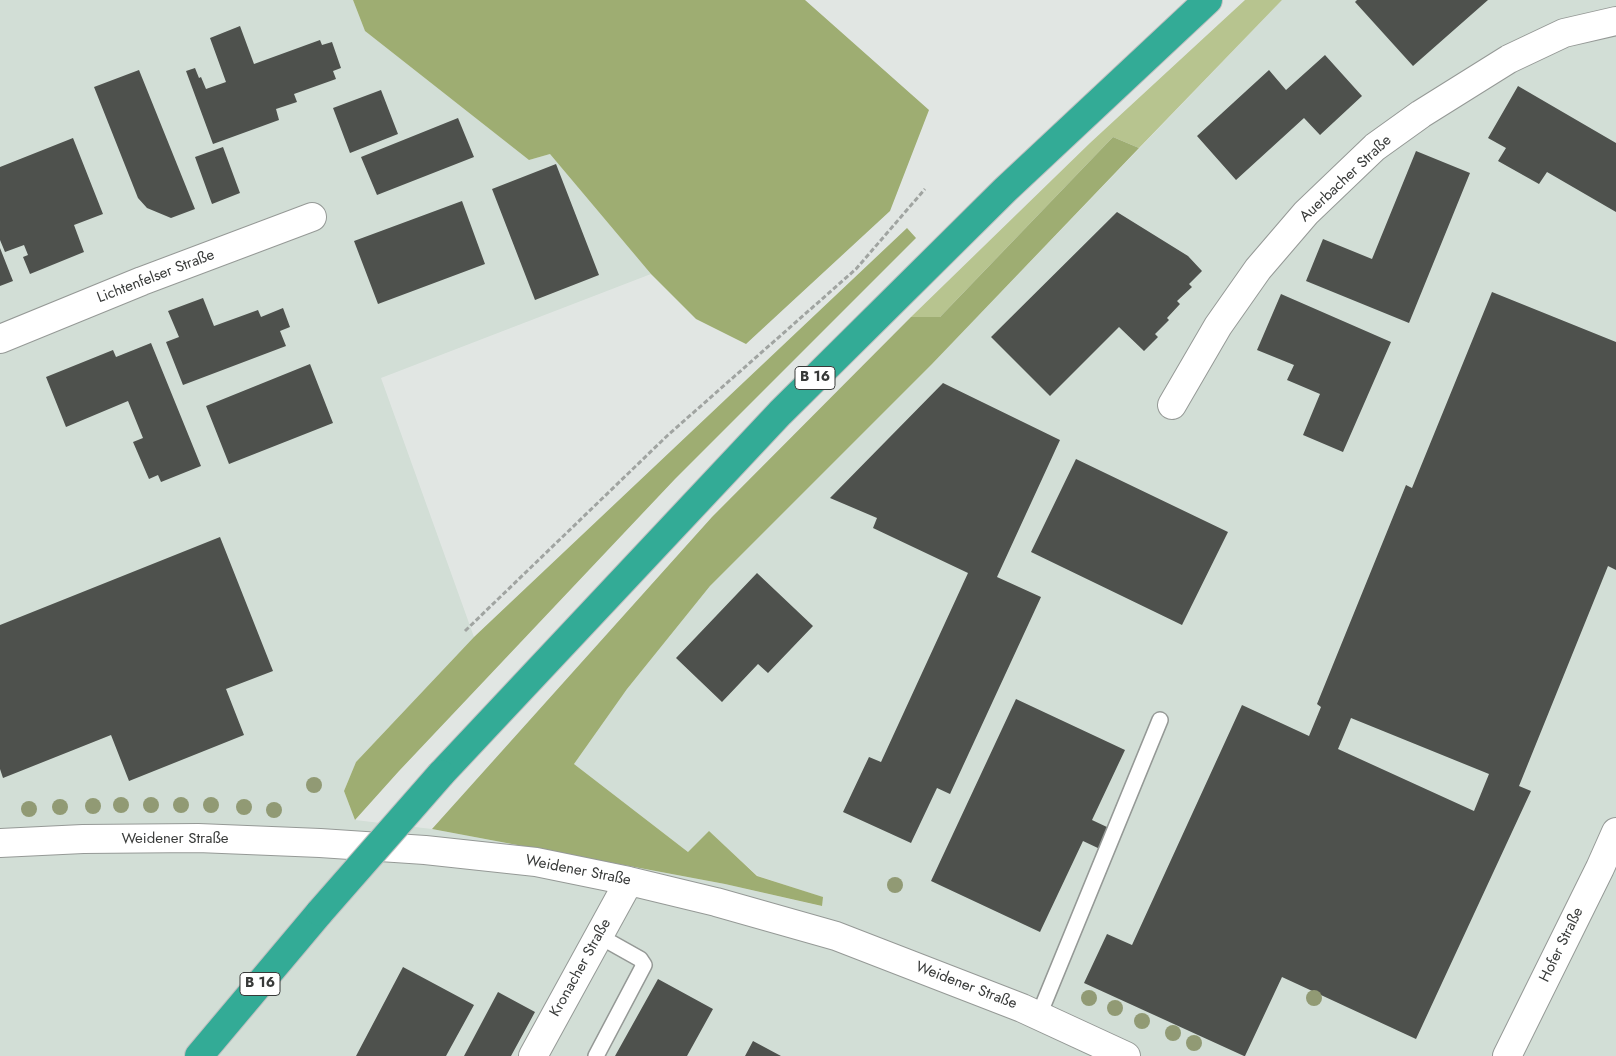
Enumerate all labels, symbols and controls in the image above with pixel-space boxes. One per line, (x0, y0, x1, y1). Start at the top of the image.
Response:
street label: Auerbacher Straße (1296, 132, 1396, 226)
street label: Lichtenfelser Straße (95, 246, 217, 308)
road number: B 16 (795, 366, 835, 389)
street label: Weidener Straße (121, 830, 229, 848)
street label: Weidener Straße (524, 852, 632, 890)
street label: Hofer Straße (1536, 905, 1588, 985)
street label: Kronacher Straße (547, 916, 615, 1020)
street label: Weidener Straße (913, 958, 1019, 1014)
road number: B 16 (240, 972, 280, 996)

